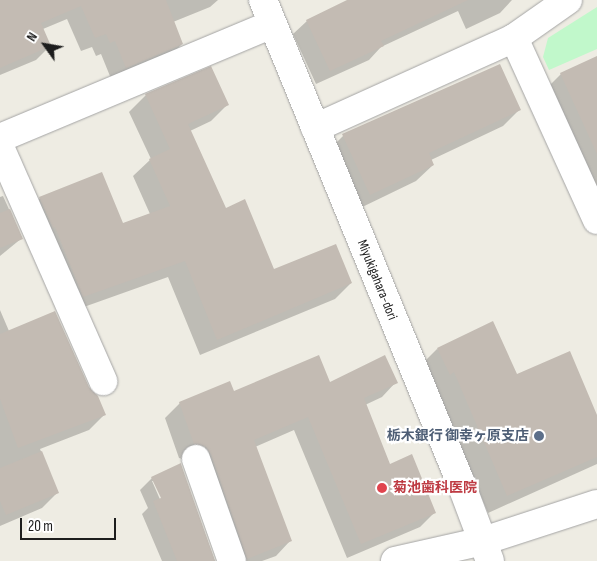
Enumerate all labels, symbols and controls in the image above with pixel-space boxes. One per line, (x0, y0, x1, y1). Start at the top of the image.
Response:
north arrow (20, 20, 70, 70)
text: N (23, 29, 41, 44)
street label: Miyukigahara-dori (353, 237, 401, 323)
place label: 栃木銀行 御幸ヶ原支店 (387, 428, 529, 444)
marker: 栃木銀行 御幸ヶ原支店 (533, 430, 545, 442)
place label: 菊池歯科医院 (393, 480, 477, 496)
marker: 菊池歯科医院 (375, 481, 389, 495)
scale bar (22, 508, 119, 540)
text: 20 m (28, 517, 53, 536)

